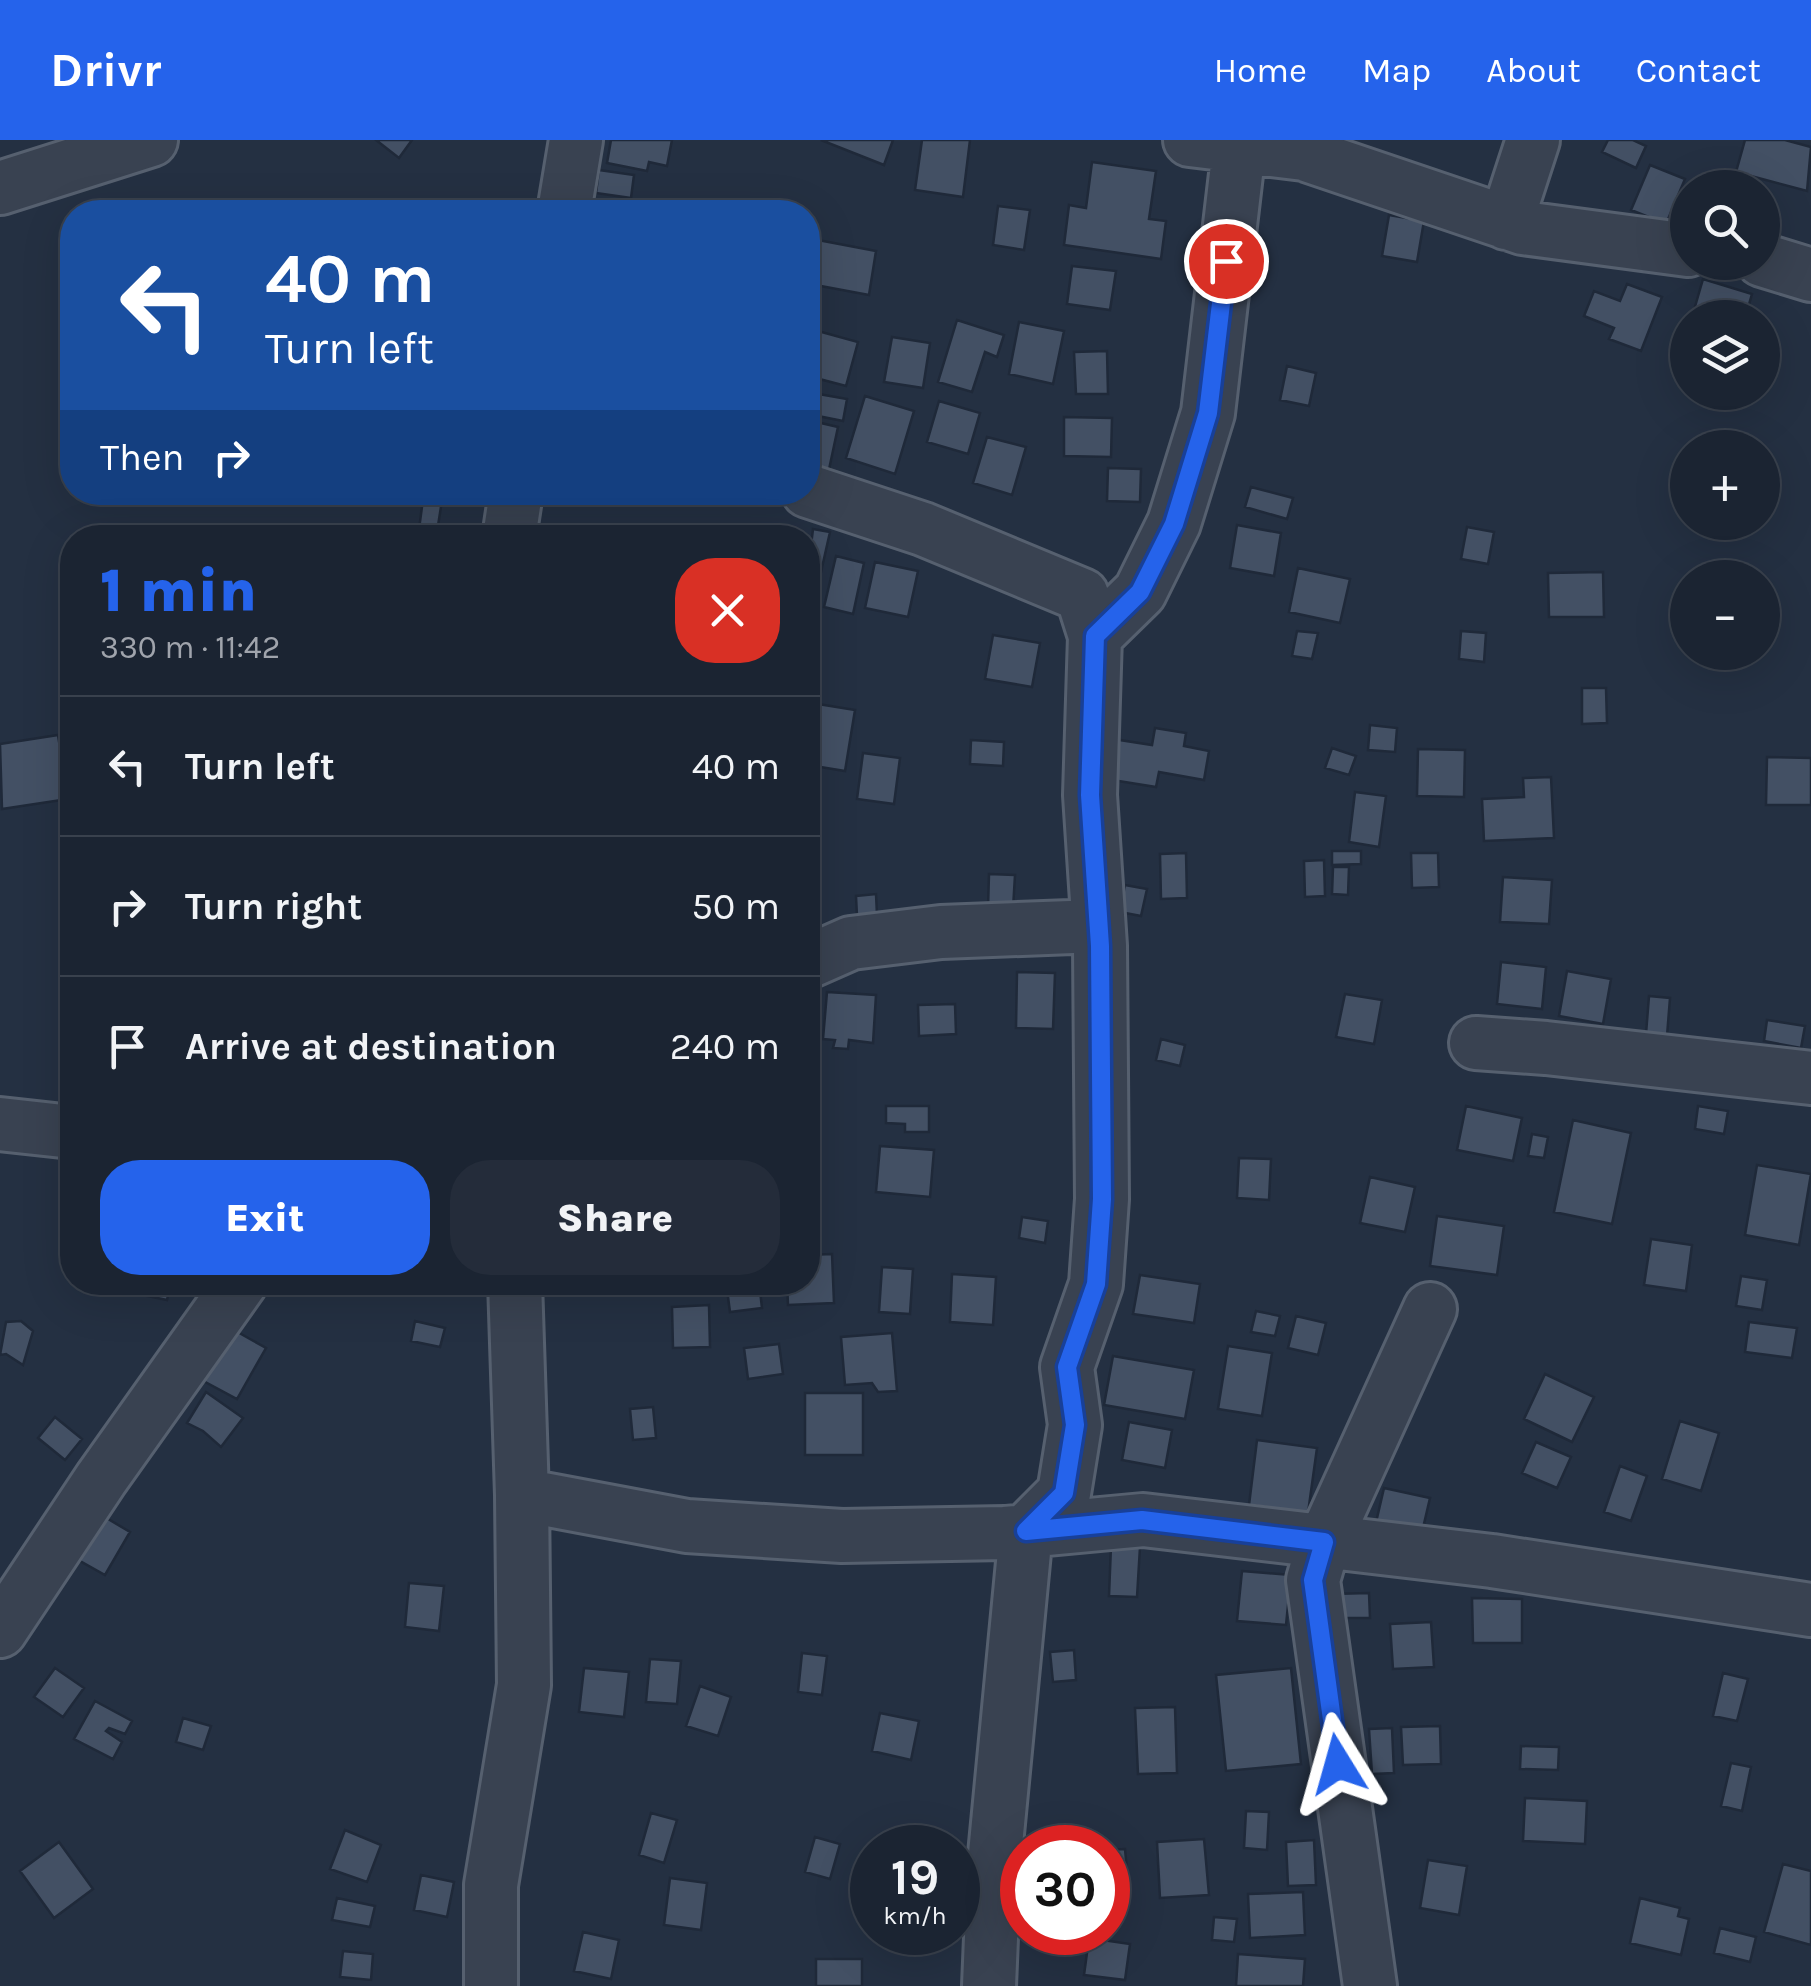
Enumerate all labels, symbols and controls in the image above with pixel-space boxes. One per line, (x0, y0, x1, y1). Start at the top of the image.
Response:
text: Drivr (50, 42, 161, 98)
text: Home (1214, 50, 1307, 91)
text: Map (1362, 50, 1431, 91)
text: About (1486, 50, 1581, 91)
text: Contact (1636, 50, 1761, 91)
map controls (1670, 170, 1780, 670)
button: search (1670, 170, 1780, 280)
pin (1184, 219, 1269, 304)
icon: arrive (1199, 234, 1254, 289)
text: 40 m (265, 238, 435, 320)
icon: left (100, 240, 230, 370)
button: layers (1670, 300, 1780, 410)
text: Turn left (265, 322, 434, 374)
icon: right (204, 430, 259, 485)
button: + (1670, 430, 1780, 540)
text: Then (100, 435, 184, 480)
text: 1 min (100, 556, 257, 626)
button: close (675, 558, 780, 663)
button: − (1670, 560, 1780, 670)
text: 330 m · 11:42 (100, 629, 280, 666)
icon: left (100, 739, 155, 794)
text: Turn left (185, 744, 335, 789)
text: 40 m (692, 744, 780, 789)
icon: right (100, 879, 155, 934)
text: Turn right (185, 884, 362, 929)
text: 50 m (691, 884, 780, 929)
icon: arrive (100, 1019, 155, 1074)
text: Arrive at destination (185, 1024, 557, 1069)
text: 240 m (670, 1024, 780, 1069)
button: Exit (100, 1160, 430, 1275)
button: Share (450, 1160, 780, 1275)
position arrow (1286, 1712, 1390, 1816)
speed limit sign: 30 (1000, 1825, 1130, 1955)
text: 19 (891, 1848, 939, 1907)
text: km/h (883, 1901, 947, 1930)

